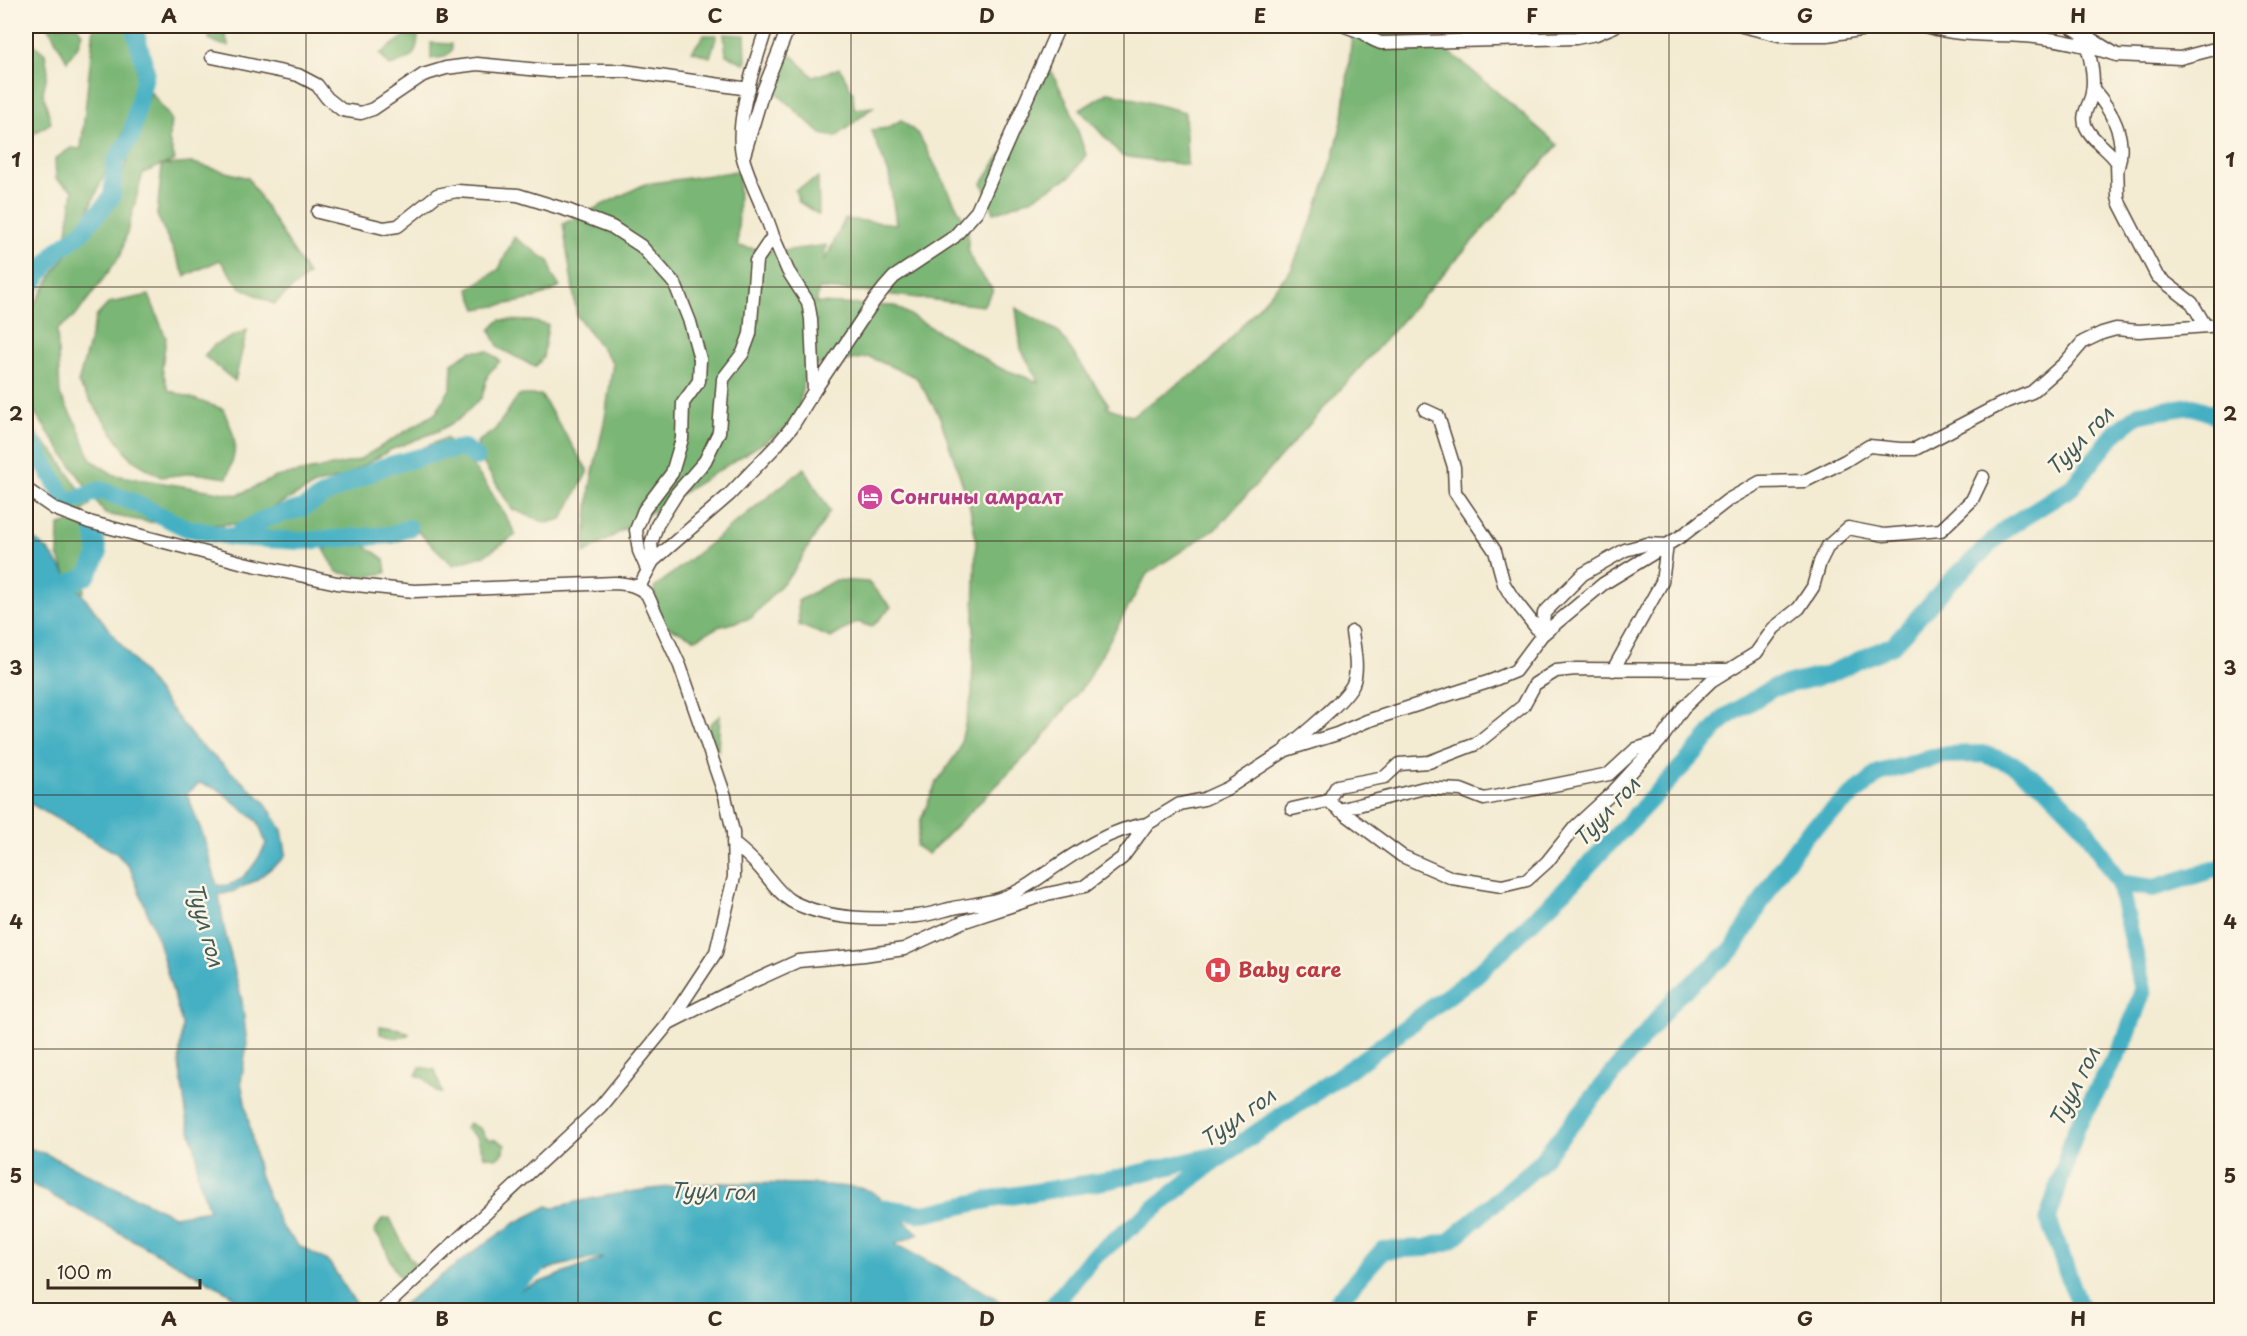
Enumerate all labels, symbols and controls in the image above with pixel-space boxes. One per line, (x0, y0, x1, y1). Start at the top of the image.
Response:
text: A (161, 0, 177, 30)
text: B (435, 0, 449, 30)
text: C (707, 0, 723, 30)
text: D (979, 0, 995, 30)
text: E (1254, 0, 1266, 30)
text: F (1526, 0, 1538, 30)
text: G (1797, 0, 1813, 30)
text: H (2070, 0, 2086, 30)
text: 1 (11, 144, 21, 174)
text: 1 (2225, 144, 2235, 174)
text: 2 (9, 398, 23, 428)
water label: Туул гол (2037, 398, 2120, 482)
text: 2 (2223, 398, 2237, 428)
place label: Сонгины амралт (890, 481, 1064, 511)
hotel icon: Сонгины амралт (855, 482, 885, 512)
text: 3 (9, 652, 23, 682)
text: 3 (2223, 652, 2237, 682)
water label: Туул гол (1565, 768, 1646, 853)
water label: Туул гол (180, 879, 233, 970)
text: 4 (9, 906, 23, 936)
text: 4 (2223, 906, 2237, 936)
place label: Baby care (1238, 954, 1341, 984)
hospital icon: Baby care (1203, 955, 1233, 985)
water label: Туул гол (2040, 1041, 2107, 1131)
water label: Туул гол (1193, 1079, 1281, 1154)
text: 5 (10, 1160, 22, 1190)
text: 5 (2224, 1160, 2236, 1190)
water label: Туул гол (670, 1173, 756, 1207)
scale bar (48, 1252, 200, 1290)
text: 100 m (57, 1258, 112, 1285)
text: A (161, 1303, 177, 1333)
text: B (435, 1303, 449, 1333)
text: C (707, 1303, 723, 1333)
text: D (979, 1303, 995, 1333)
text: E (1254, 1303, 1266, 1333)
text: F (1526, 1303, 1538, 1333)
text: G (1797, 1303, 1813, 1333)
text: H (2070, 1303, 2086, 1333)

